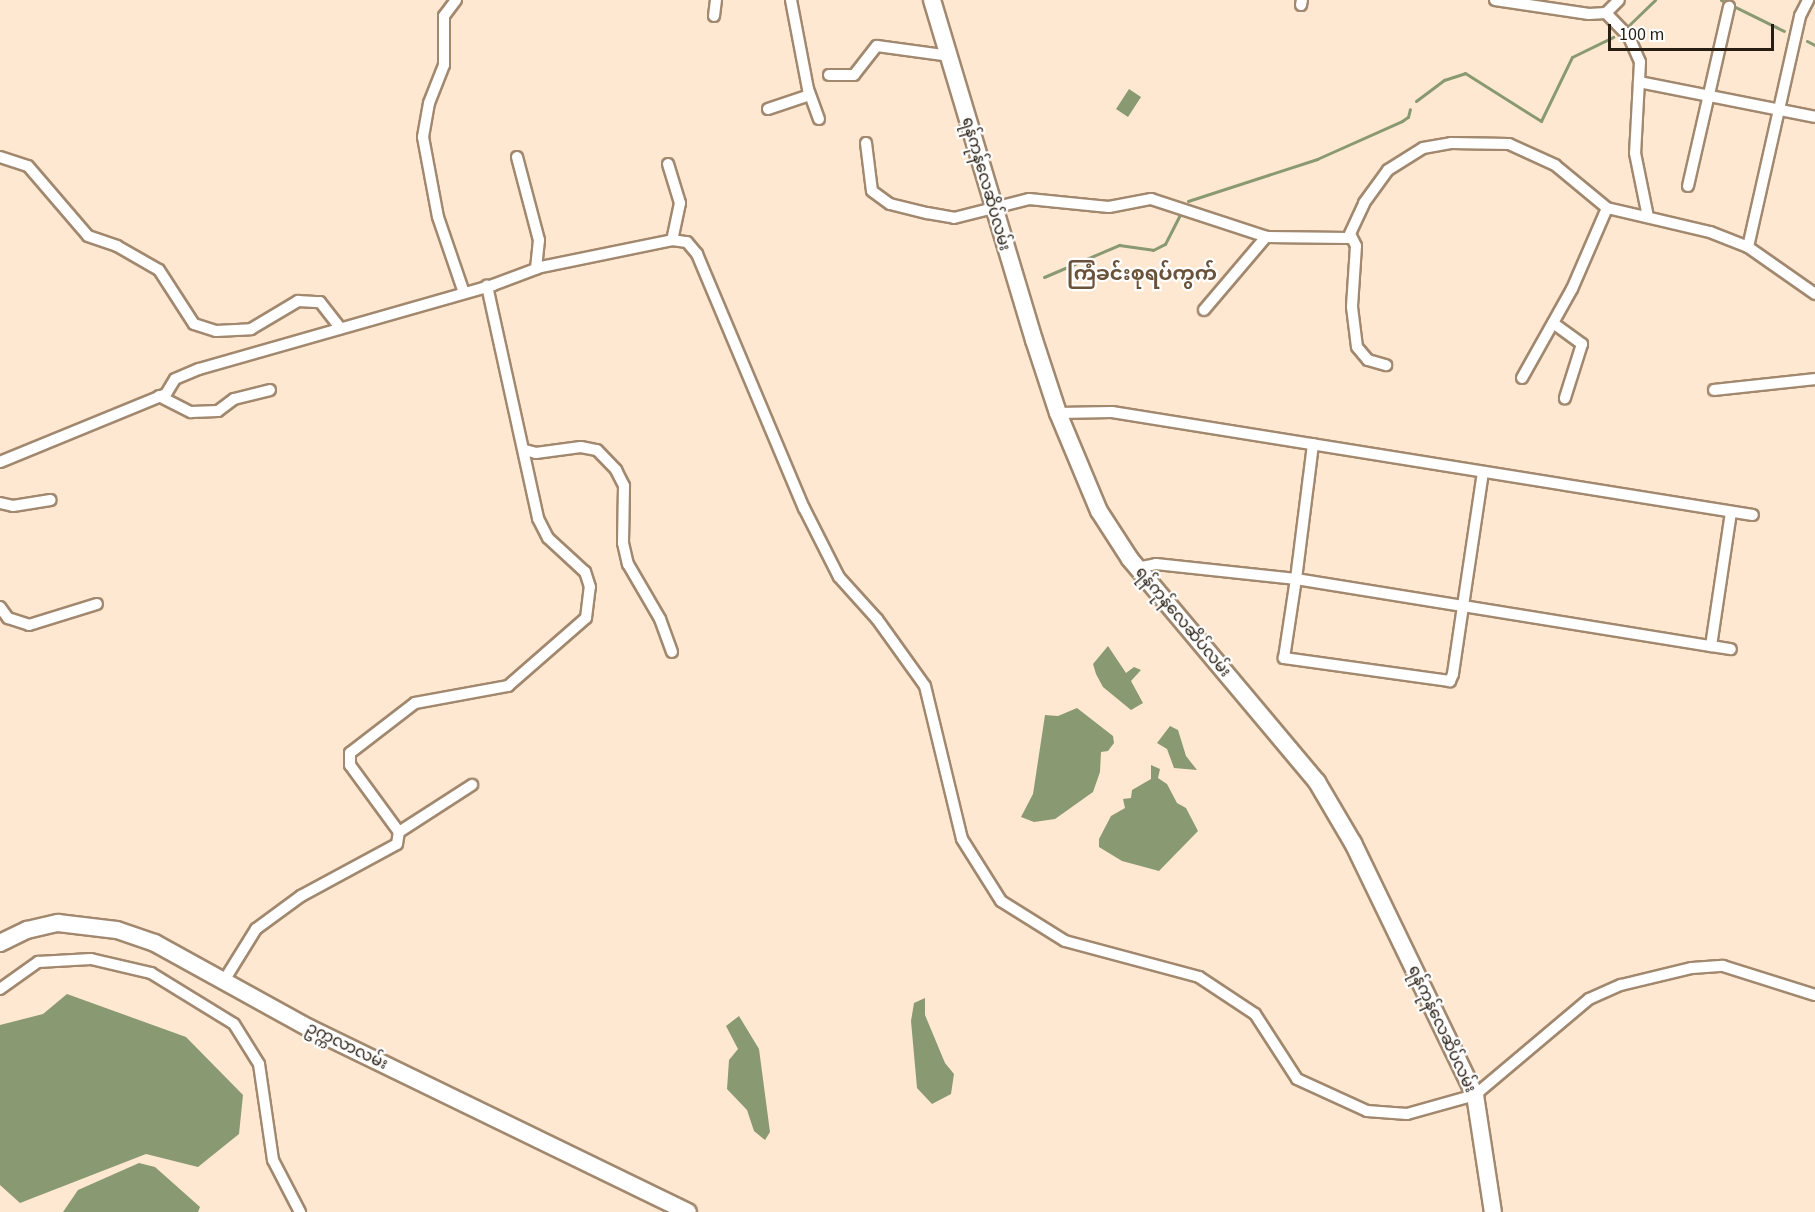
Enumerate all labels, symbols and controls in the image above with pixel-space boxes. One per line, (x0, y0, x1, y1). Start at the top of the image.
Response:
scale bar (1611, 12, 1778, 50)
text: 100 m (1619, 22, 1664, 47)
street label: ရန်ကုန်လေဆိပ်လမ်း (958, 115, 1014, 253)
district label: ကြံခင်းစုရပ်ကွက် (1067, 262, 1217, 286)
street label: ရန်ကုန်လေဆိပ်လမ်း (1131, 563, 1235, 681)
street label: ရန်ကုန်လေဆိပ်လမ်း (1404, 962, 1480, 1096)
street label: ဥက္ကလာလမ်း (303, 1018, 391, 1074)

